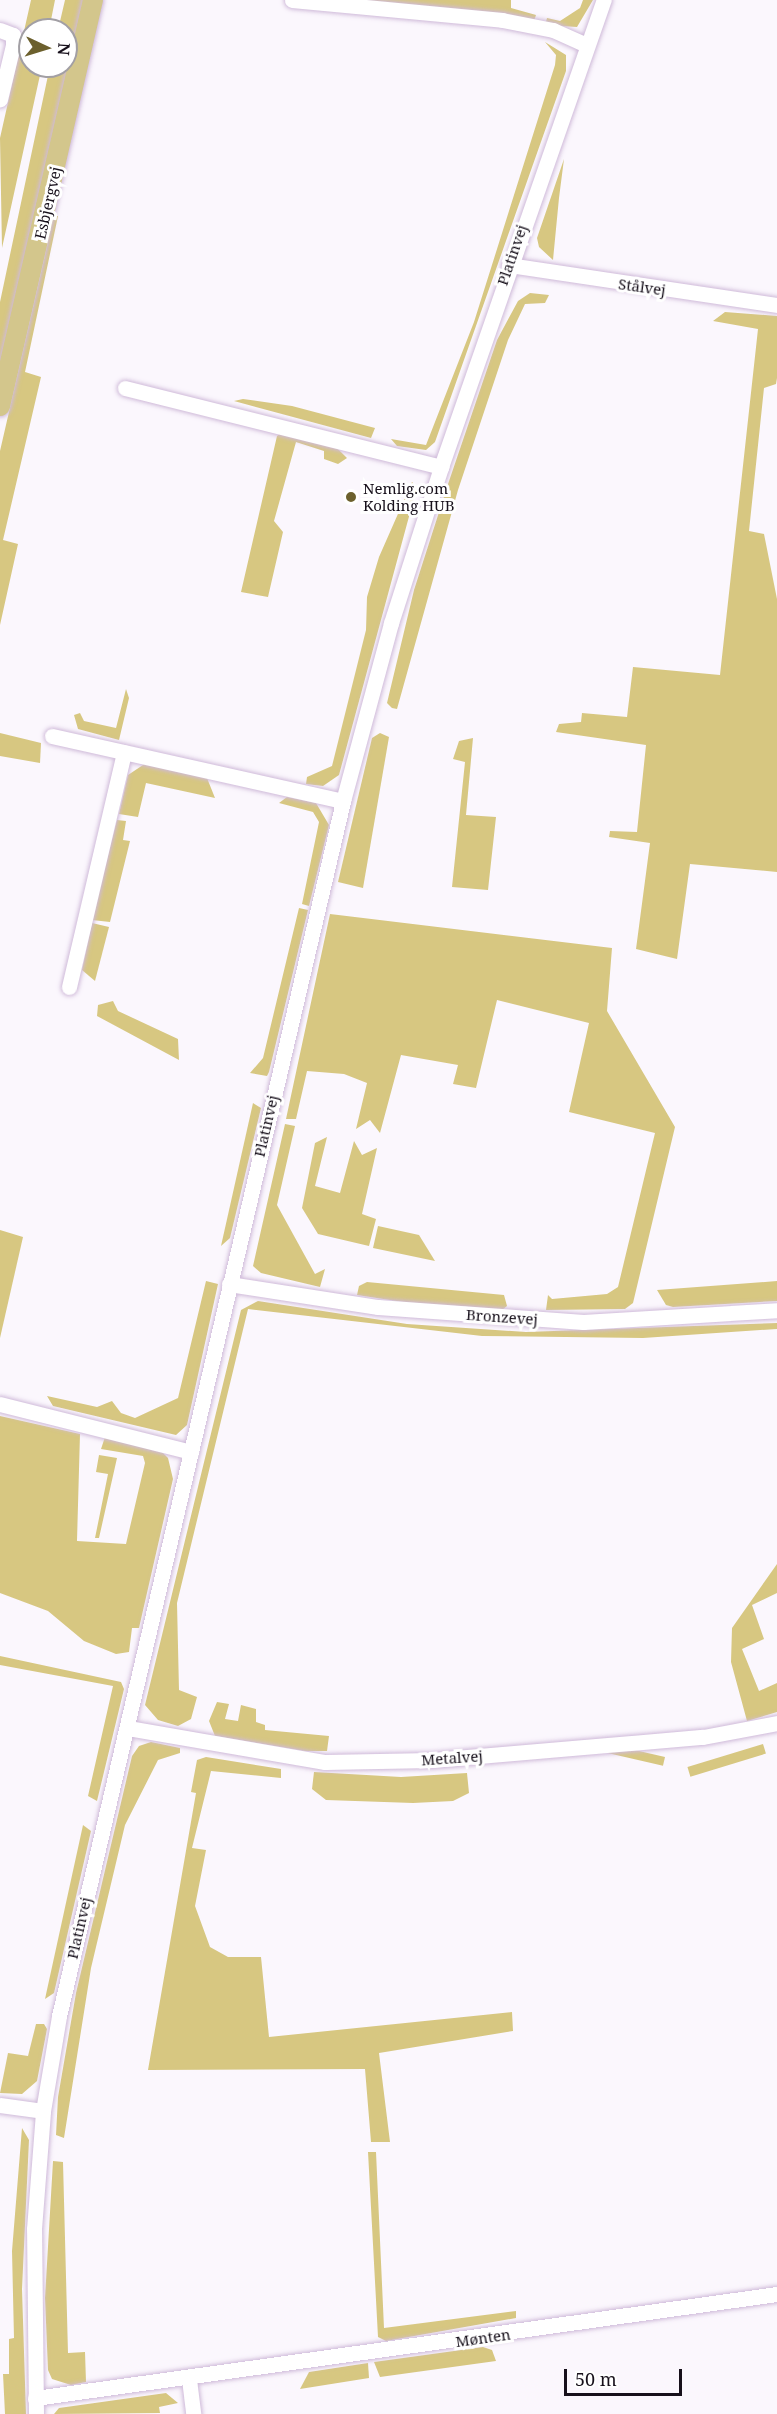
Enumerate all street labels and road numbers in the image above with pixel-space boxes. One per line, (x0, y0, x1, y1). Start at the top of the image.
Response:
street label: Esbjergvej (31, 165, 65, 241)
street label: Platinvej (493, 222, 531, 288)
street label: Stålvej (617, 275, 667, 299)
street label: Platinvej (250, 1093, 282, 1159)
street label: Bronzevej (465, 1306, 539, 1328)
street label: Metalvej (421, 1747, 483, 1769)
street label: Platinvej (63, 1895, 95, 1961)
street label: Mønten (454, 2325, 512, 2351)

